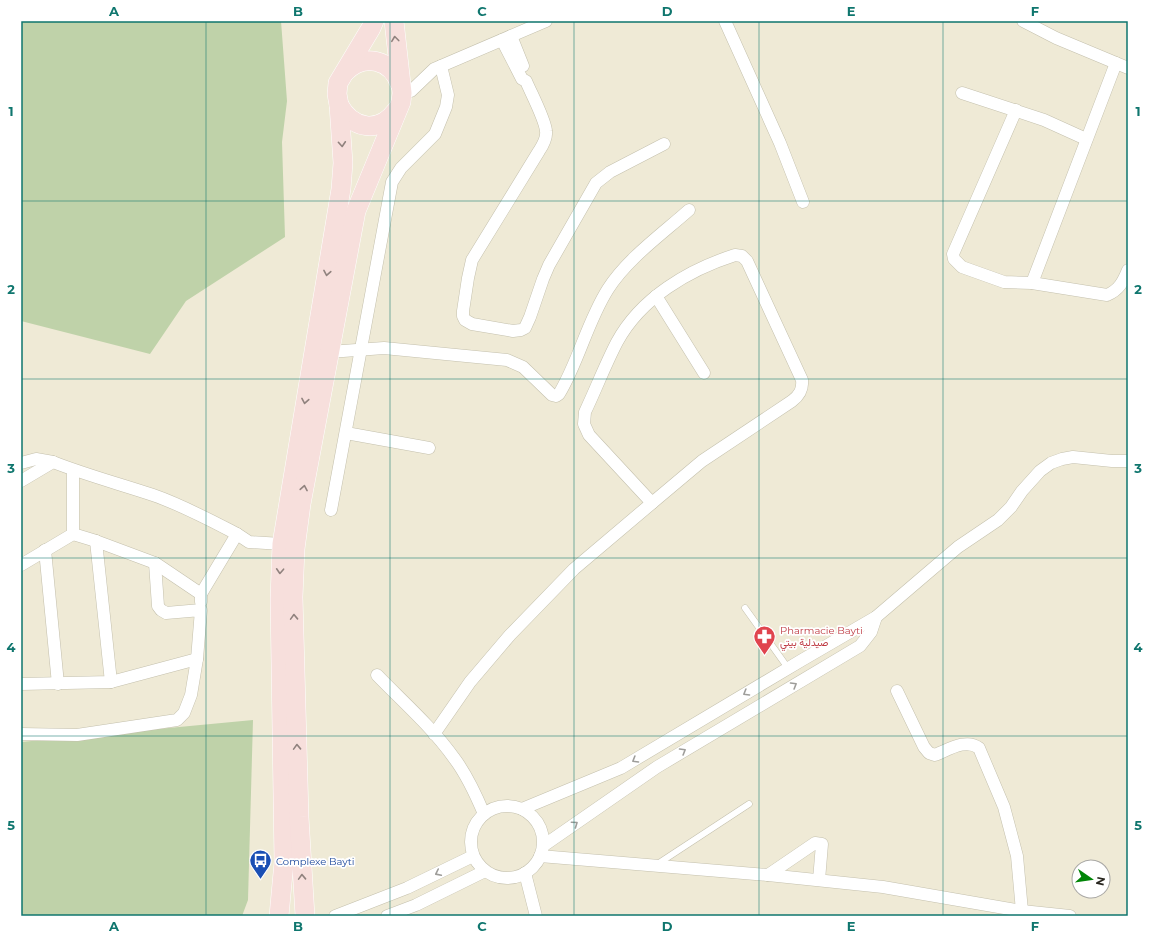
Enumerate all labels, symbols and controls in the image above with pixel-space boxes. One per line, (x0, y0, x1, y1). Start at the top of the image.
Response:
text: A (108, 3, 120, 19)
text: B (293, 3, 303, 19)
text: C (477, 3, 487, 19)
text: D (662, 3, 673, 19)
text: E (847, 3, 856, 19)
text: F (1031, 3, 1039, 19)
one-way arrow (391, 36, 400, 42)
text: 1 (8, 103, 14, 119)
text: 1 (1135, 103, 1141, 119)
one-way arrow (337, 141, 346, 147)
one-way arrow (323, 269, 332, 276)
text: 2 (7, 281, 15, 297)
text: 2 (1134, 281, 1142, 297)
one-way arrow (302, 398, 310, 404)
text: 3 (6, 460, 15, 476)
text: 3 (1133, 460, 1142, 476)
one-way arrow (299, 485, 308, 491)
one-way arrow (276, 568, 285, 574)
one-way arrow (290, 614, 298, 620)
pharmacy icon: Pharmacie Bayti صيدلية بيتي (751, 623, 777, 656)
place label: Pharmacie Bayti صيدلية بيتي (780, 624, 863, 651)
text: 4 (7, 639, 16, 655)
text: 4 (1134, 639, 1143, 655)
one-way arrow (790, 682, 797, 689)
one-way arrow (743, 689, 750, 696)
one-way arrow (293, 744, 302, 750)
one-way arrow (679, 749, 686, 756)
one-way arrow (632, 756, 639, 763)
text: 5 (7, 817, 15, 833)
text: 5 (1134, 817, 1142, 833)
one-way arrow (570, 822, 577, 829)
bus stop icon: Complexe Bayti (247, 848, 273, 881)
place label: Complexe Bayti (276, 855, 354, 868)
north arrow (1071, 859, 1111, 899)
one-way arrow (435, 868, 443, 876)
one-way arrow (298, 874, 307, 880)
text: N (1093, 875, 1109, 887)
text: A (108, 918, 120, 934)
text: B (293, 918, 303, 934)
text: C (477, 918, 487, 934)
text: D (662, 918, 673, 934)
text: E (847, 918, 856, 934)
text: F (1031, 918, 1039, 934)

